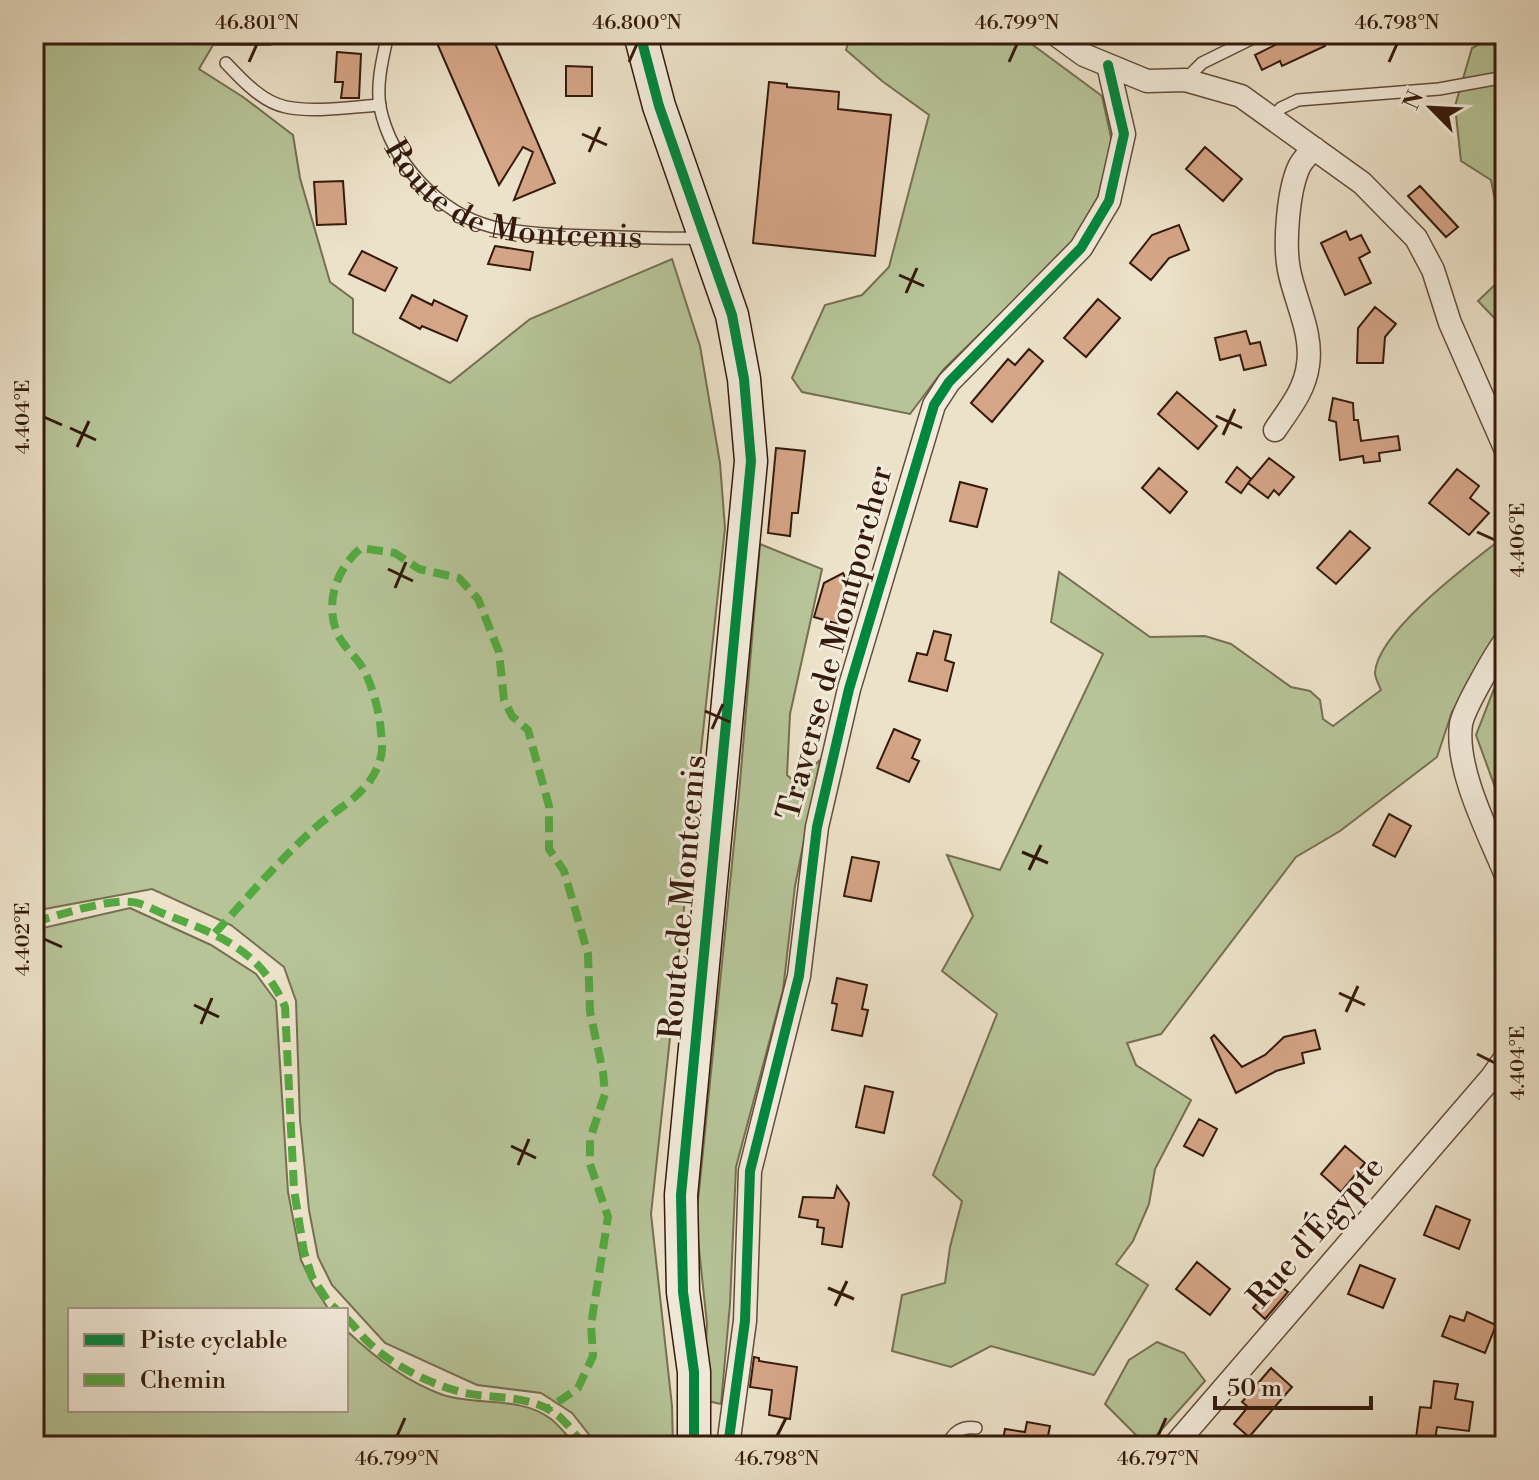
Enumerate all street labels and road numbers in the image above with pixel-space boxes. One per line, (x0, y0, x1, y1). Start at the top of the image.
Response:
street label: Route de Montcenis (375, 132, 643, 258)
street label: Traverse de Montporcher (768, 461, 902, 825)
street label: Route de Montcenis (651, 753, 715, 1041)
street label: Rue d'Égypte (1238, 1146, 1393, 1316)

